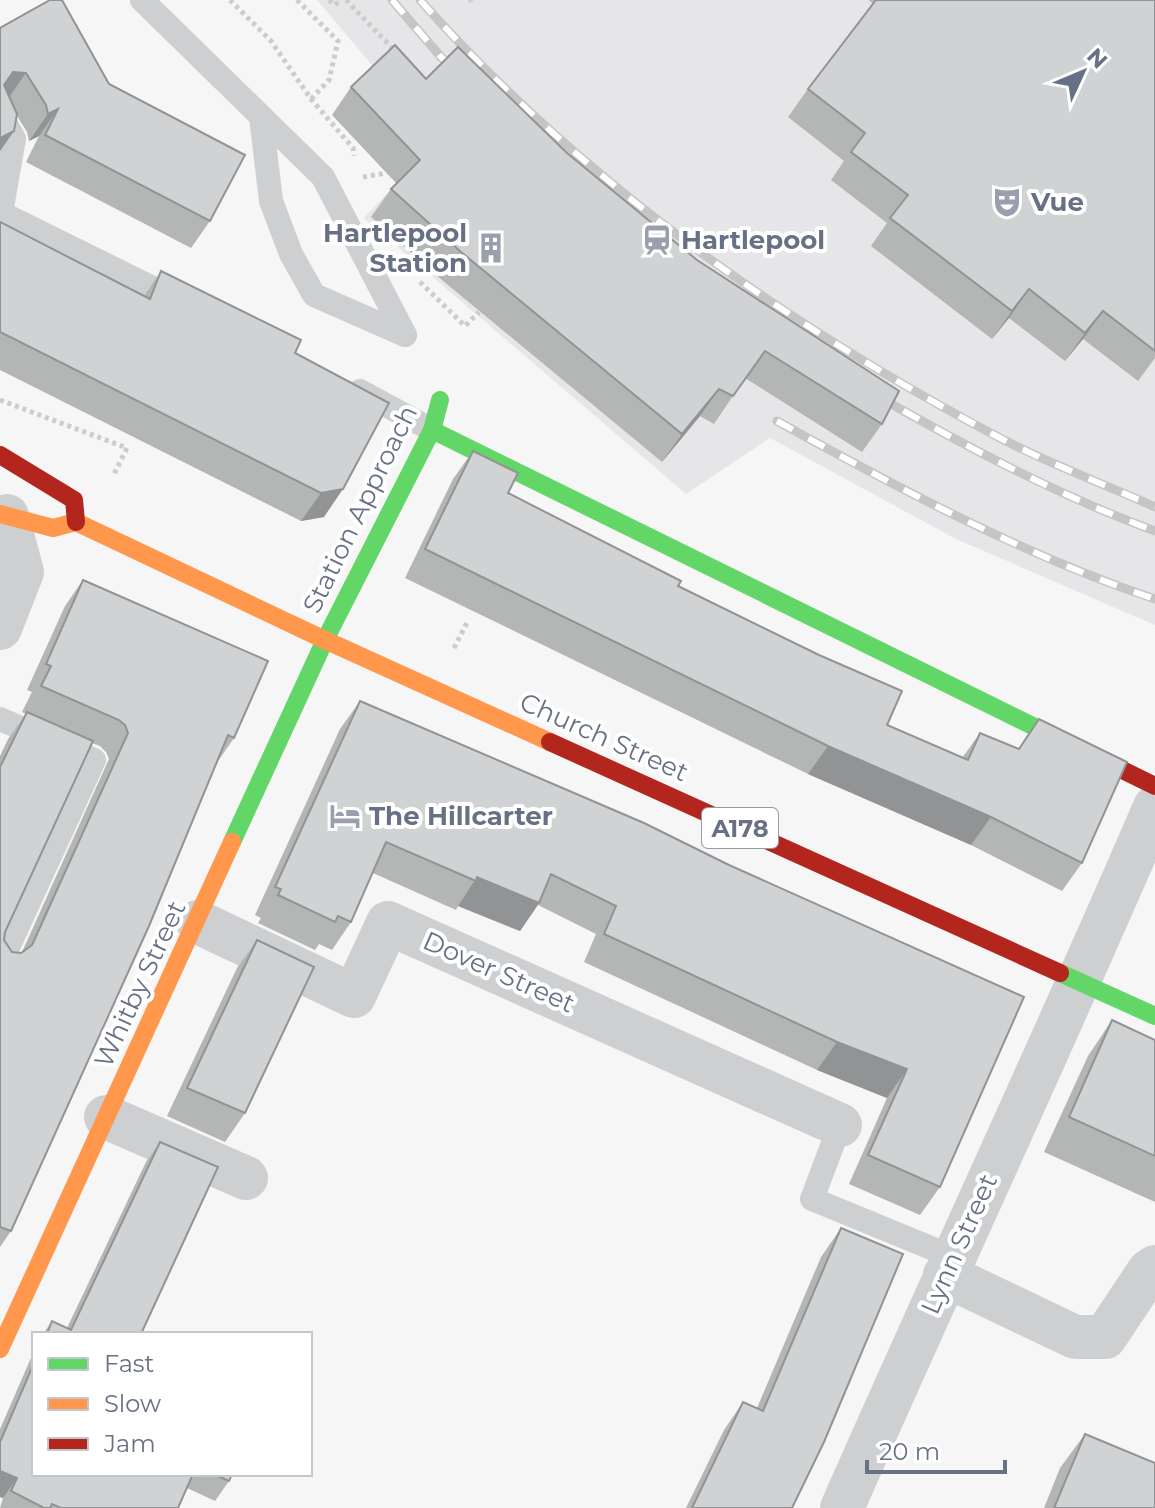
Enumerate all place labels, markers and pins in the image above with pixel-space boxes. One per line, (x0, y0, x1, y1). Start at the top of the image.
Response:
theatre icon: Vue (990, 185, 1024, 219)
place label: Vue (1030, 186, 1084, 218)
place label: Hartlepool Station (323, 217, 467, 279)
station icon: Hartlepool (640, 223, 674, 257)
place label: Hartlepool (681, 224, 825, 256)
building icon: Hartlepool Station (474, 231, 508, 265)
hotel icon: The Hillcarter (328, 799, 362, 833)
place label: The Hillcarter (369, 800, 553, 832)

